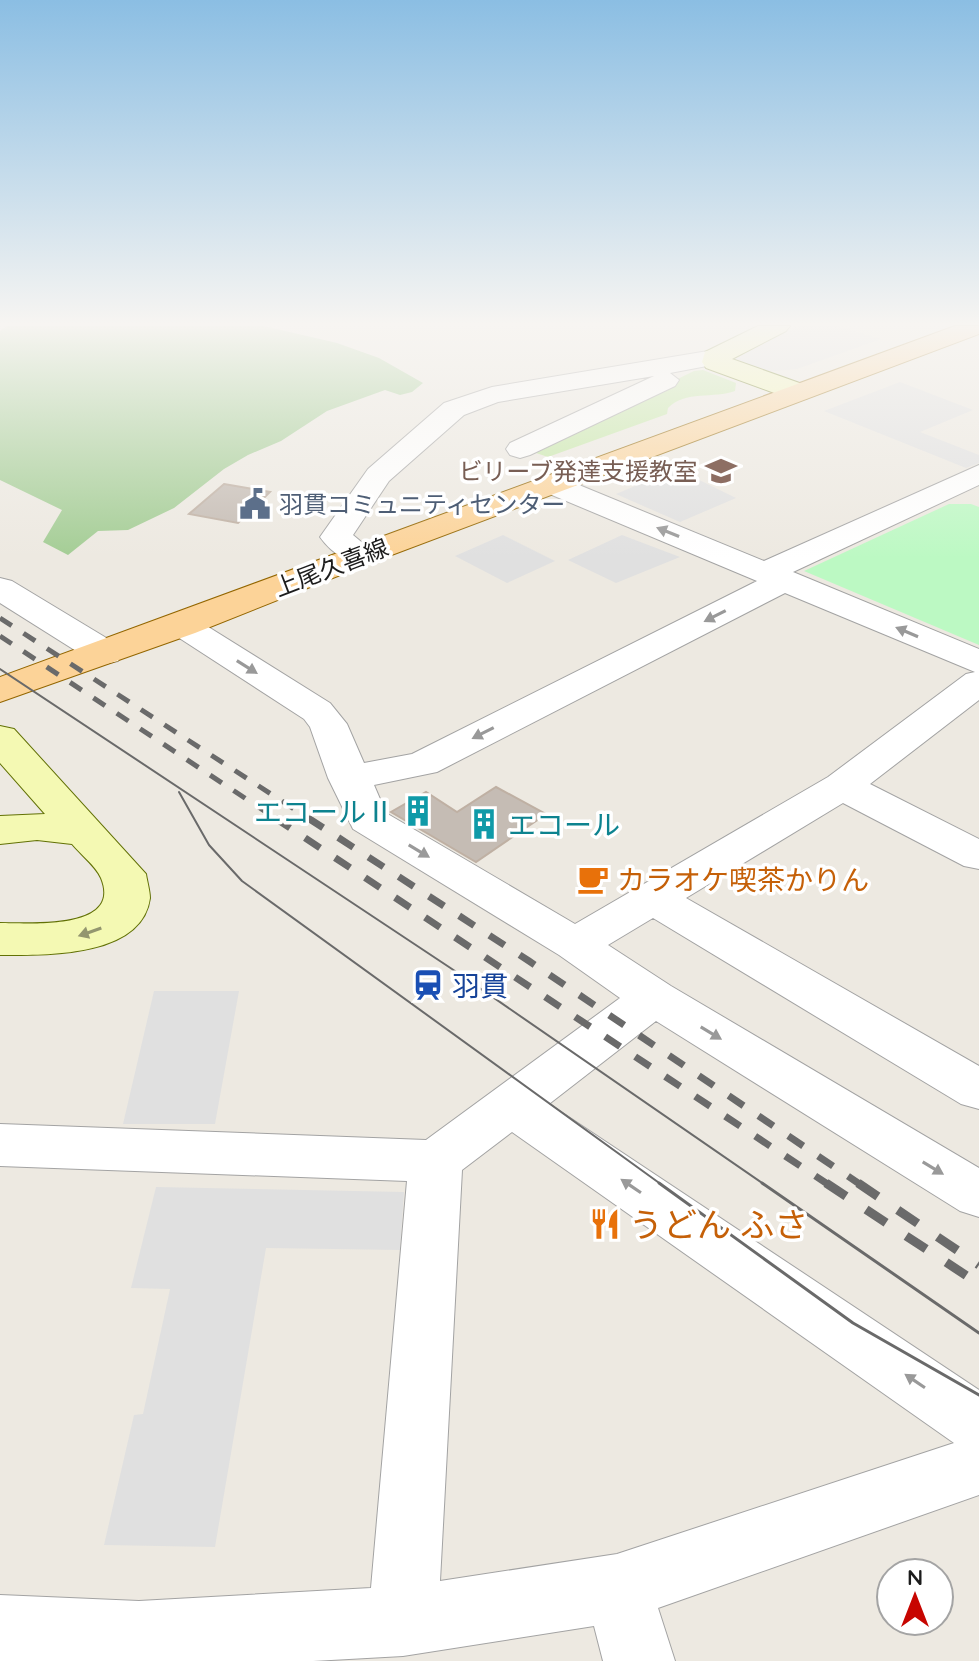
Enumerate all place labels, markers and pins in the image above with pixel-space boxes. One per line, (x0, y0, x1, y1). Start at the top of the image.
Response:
school or university icon: ビリーブ発達支援教室 (704, 454, 738, 488)
place label: ビリーブ発達支援教室 (458, 456, 697, 486)
public building icon: 羽貫コミュニティセンター (238, 487, 272, 521)
place label: 羽貫コミュニティセンター (279, 489, 566, 519)
place label: エコールⅡ (254, 794, 394, 829)
building icon: エコールⅡ (401, 794, 435, 828)
building icon: エコール (467, 807, 501, 841)
place label: エコール (508, 807, 620, 842)
cafe icon: カラオケ喫茶かりん (576, 862, 610, 896)
place label: カラオケ喫茶かりん (617, 862, 869, 897)
station icon: 羽貫 (411, 968, 445, 1002)
place label: 羽貫 (452, 968, 508, 1003)
place label: うどん ふさ (629, 1203, 808, 1246)
restaurant icon: うどん ふさ (588, 1207, 622, 1241)

